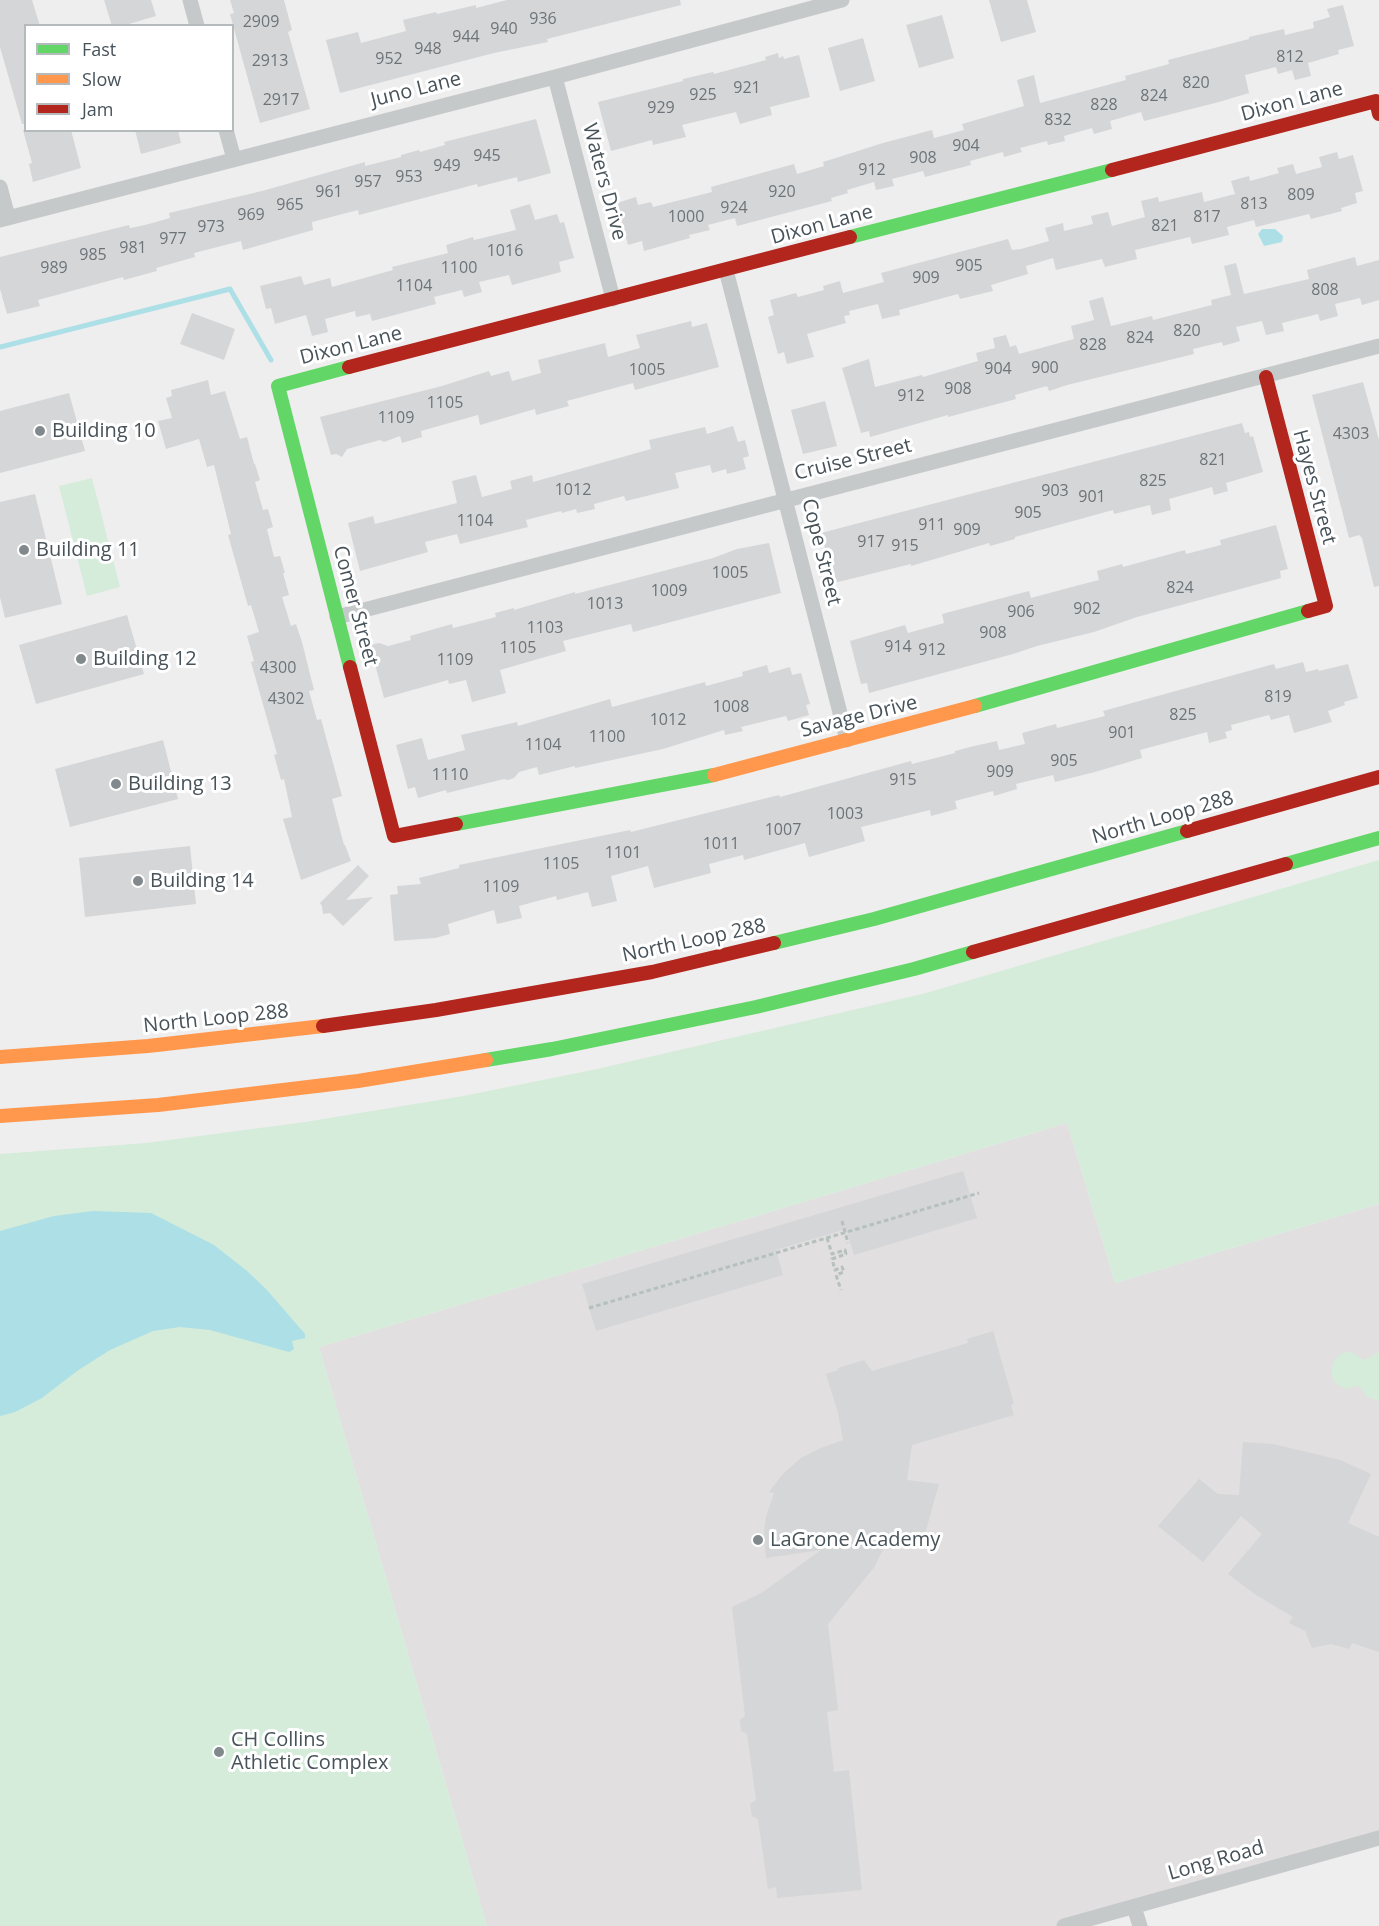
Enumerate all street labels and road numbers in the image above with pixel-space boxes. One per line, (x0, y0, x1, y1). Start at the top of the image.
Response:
street label: Juno Lane (368, 67, 464, 113)
street label: Dixon Lane (1238, 77, 1346, 127)
street label: Waters Drive (577, 121, 631, 243)
street label: Dixon Lane (768, 200, 876, 250)
street label: Dixon Lane (297, 322, 405, 370)
street label: Hayes Street (1287, 427, 1341, 547)
street label: Cruise Street (792, 434, 914, 486)
street label: Cope Street (796, 496, 846, 608)
street label: Comer Street (327, 543, 383, 669)
street label: Savage Drive (798, 691, 920, 743)
street label: North Loop 288 (1089, 786, 1237, 850)
street label: North Loop 288 (620, 914, 768, 968)
street label: North Loop 288 (142, 999, 290, 1039)
street label: Long Road (1165, 1836, 1267, 1886)

